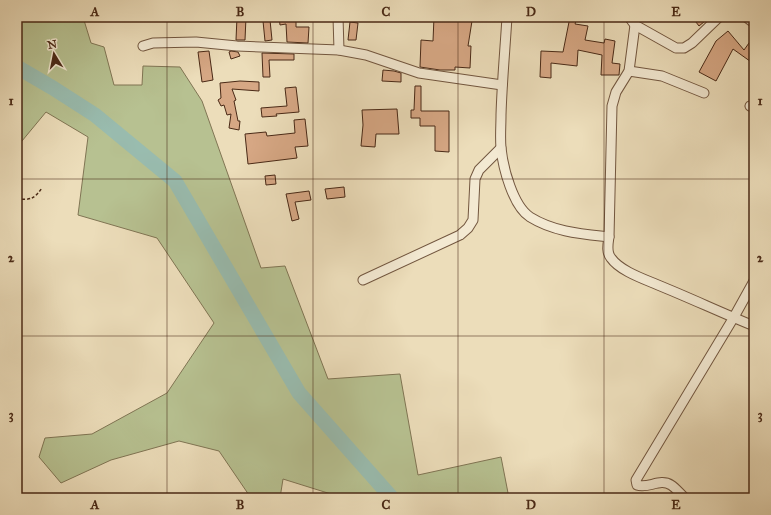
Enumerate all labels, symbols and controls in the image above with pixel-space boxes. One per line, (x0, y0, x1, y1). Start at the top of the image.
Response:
text: A (90, 4, 100, 20)
text: B (236, 4, 245, 20)
text: C (382, 4, 391, 20)
text: D (526, 4, 536, 20)
text: E (671, 4, 681, 20)
north arrow (34, 34, 74, 74)
text: N (47, 37, 59, 52)
text: 1 (8, 93, 14, 109)
text: 1 (757, 93, 763, 109)
text: 2 (8, 250, 15, 266)
text: 2 (757, 250, 764, 266)
text: 3 (8, 407, 14, 423)
text: 3 (757, 407, 763, 423)
text: A (90, 497, 100, 513)
text: B (236, 497, 245, 513)
text: C (382, 497, 391, 513)
text: D (526, 497, 536, 513)
text: E (671, 497, 681, 513)

